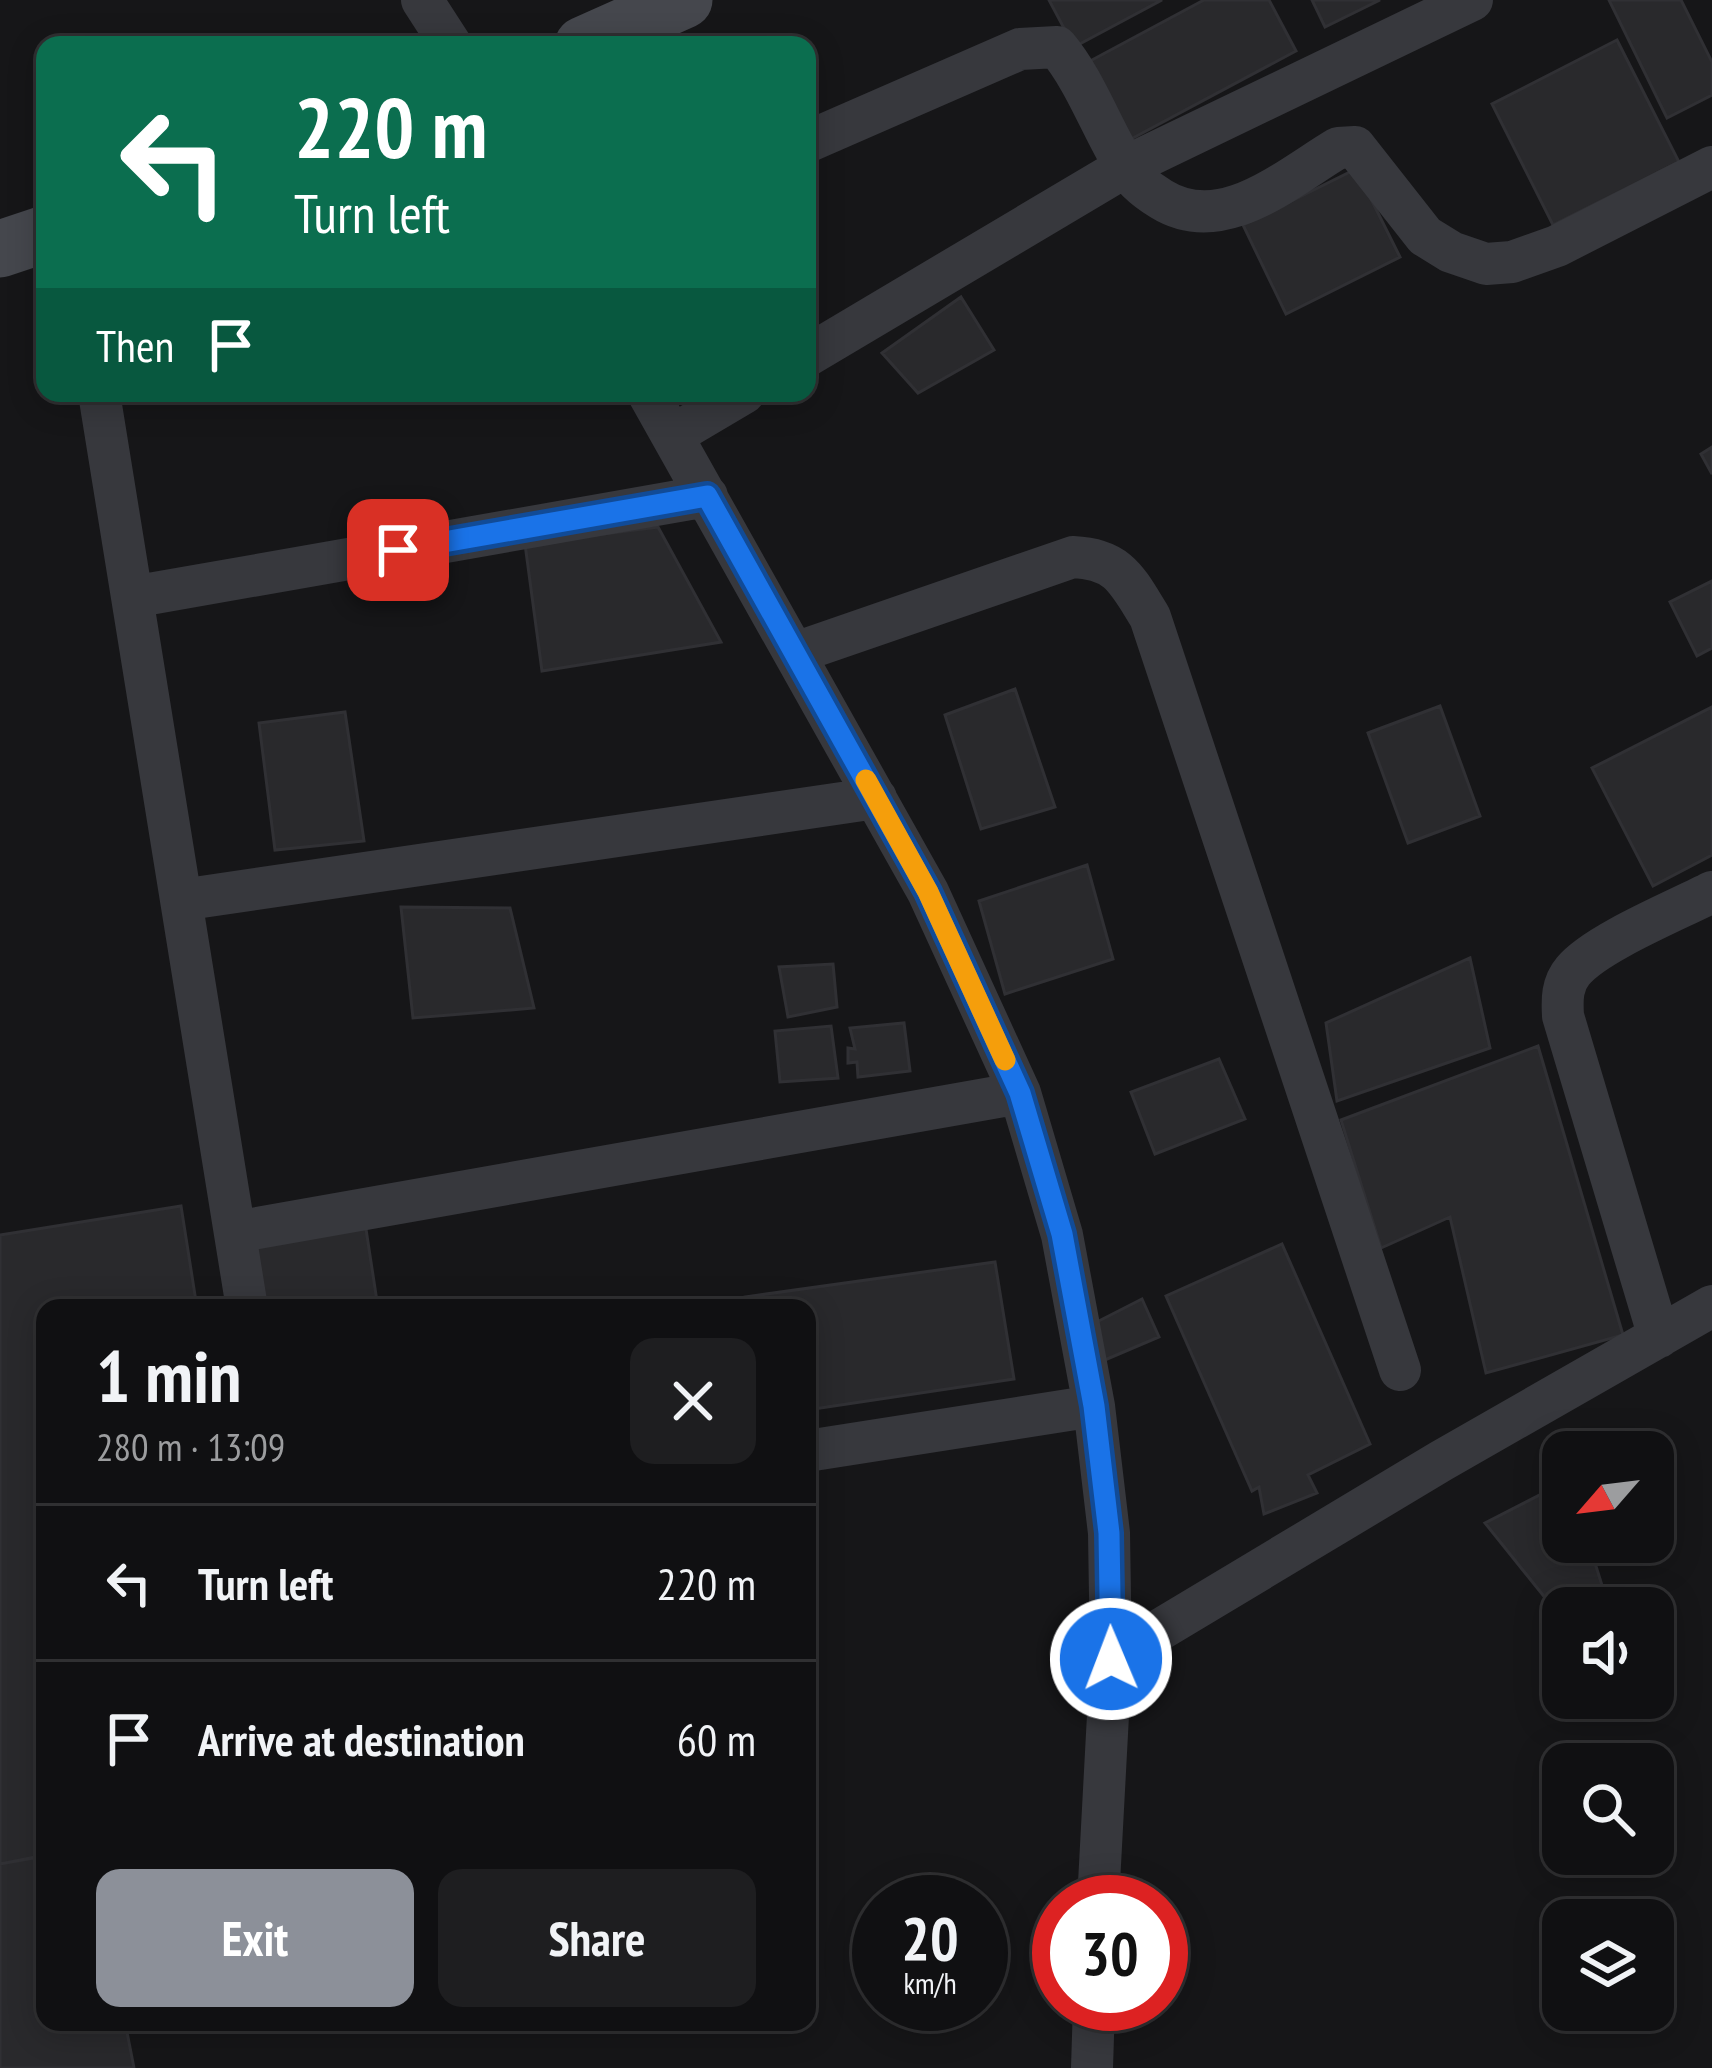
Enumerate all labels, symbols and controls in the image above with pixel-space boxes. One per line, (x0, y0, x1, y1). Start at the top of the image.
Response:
text: 220 m (294, 72, 487, 181)
icon: left (96, 84, 252, 240)
text: Turn left (294, 178, 450, 248)
icon: arrive (198, 312, 264, 378)
text: Then (96, 316, 174, 374)
pin (347, 499, 449, 601)
icon: arrive (365, 517, 431, 583)
text: 1 min (96, 1329, 241, 1422)
button: close (630, 1338, 756, 1464)
text: 280 m · 13:09 (96, 1421, 285, 1472)
north arrow (1542, 1431, 1674, 1563)
map controls (1542, 1431, 1674, 2031)
icon: left (96, 1550, 162, 1616)
text: Turn left (198, 1554, 333, 1612)
text: 220 m (656, 1554, 756, 1612)
button: sound (1542, 1587, 1674, 1719)
position arrow (1048, 1596, 1174, 1722)
icon: arrive (96, 1706, 162, 1772)
text: Arrive at destination (198, 1710, 525, 1768)
text: 60 m (677, 1710, 756, 1768)
button: search (1542, 1743, 1674, 1875)
button: Exit (96, 1869, 414, 2007)
button: Share (438, 1869, 756, 2007)
speed limit sign: 30 (1032, 1875, 1188, 2031)
text: 20 (901, 1899, 959, 1977)
button: layers (1542, 1899, 1674, 2031)
text: km/h (903, 1963, 957, 2002)

